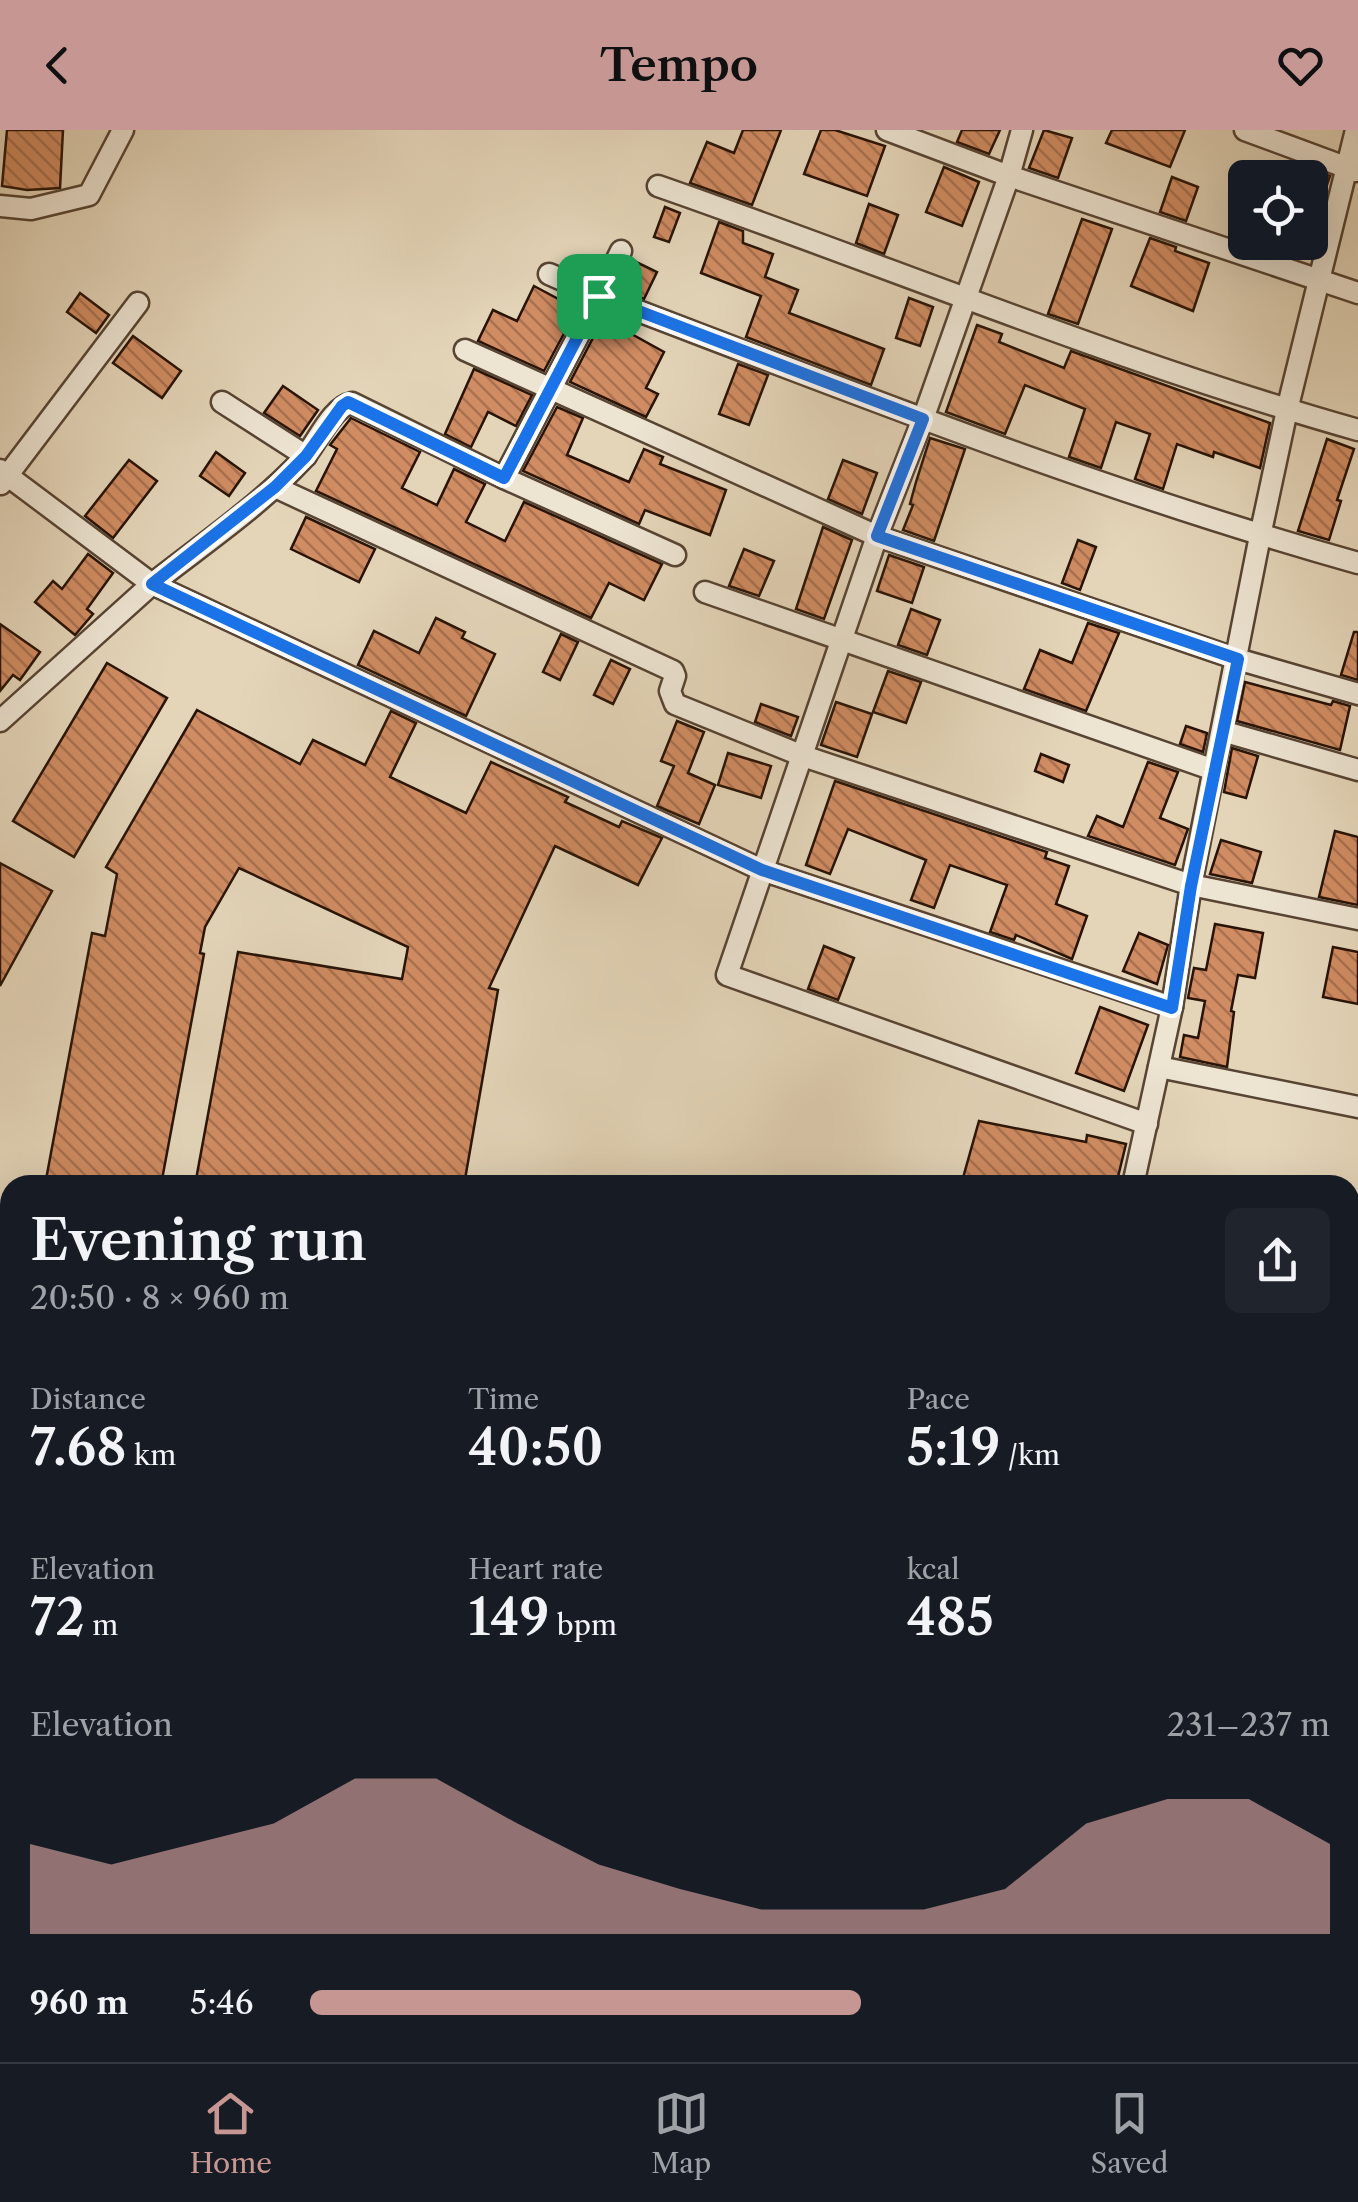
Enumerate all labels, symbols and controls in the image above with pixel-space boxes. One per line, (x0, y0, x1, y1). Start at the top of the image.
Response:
text: Tempo (600, 37, 758, 93)
icon: back (30, 38, 85, 93)
icon: heart (1273, 38, 1328, 93)
map controls (1228, 160, 1328, 260)
button: locate (1228, 160, 1328, 260)
pin (557, 254, 642, 339)
icon: arrive (572, 269, 627, 324)
text: Evening run (30, 1207, 367, 1274)
button: share (1225, 1208, 1330, 1313)
text: 20:50 · 8 × 960 m (30, 1278, 289, 1317)
text: Distance (30, 1382, 146, 1416)
text: Time (468, 1382, 539, 1416)
text: Pace (907, 1382, 970, 1416)
text: 7.68 (30, 1416, 127, 1478)
text: 40:50 (468, 1416, 603, 1478)
text: 5:19 (907, 1416, 1000, 1478)
text: km (127, 1438, 176, 1472)
text: /km (1000, 1438, 1060, 1472)
text: Elevation (30, 1552, 155, 1586)
text: Heart rate (468, 1552, 603, 1586)
text: kcal (907, 1552, 960, 1586)
text: 72 (30, 1586, 85, 1648)
text: 149 (468, 1586, 549, 1648)
text: 485 (907, 1586, 994, 1648)
text: m (85, 1608, 118, 1642)
text: bpm (549, 1608, 617, 1642)
text: Elevation (30, 1705, 173, 1744)
text: 231–237 m (1167, 1705, 1330, 1744)
text: 960 m (30, 1983, 129, 2022)
text: 5:46 (190, 1983, 254, 2022)
tab: Home (190, 2086, 272, 2180)
tab: Map (651, 2086, 711, 2180)
tab: Saved (1091, 2086, 1168, 2180)

